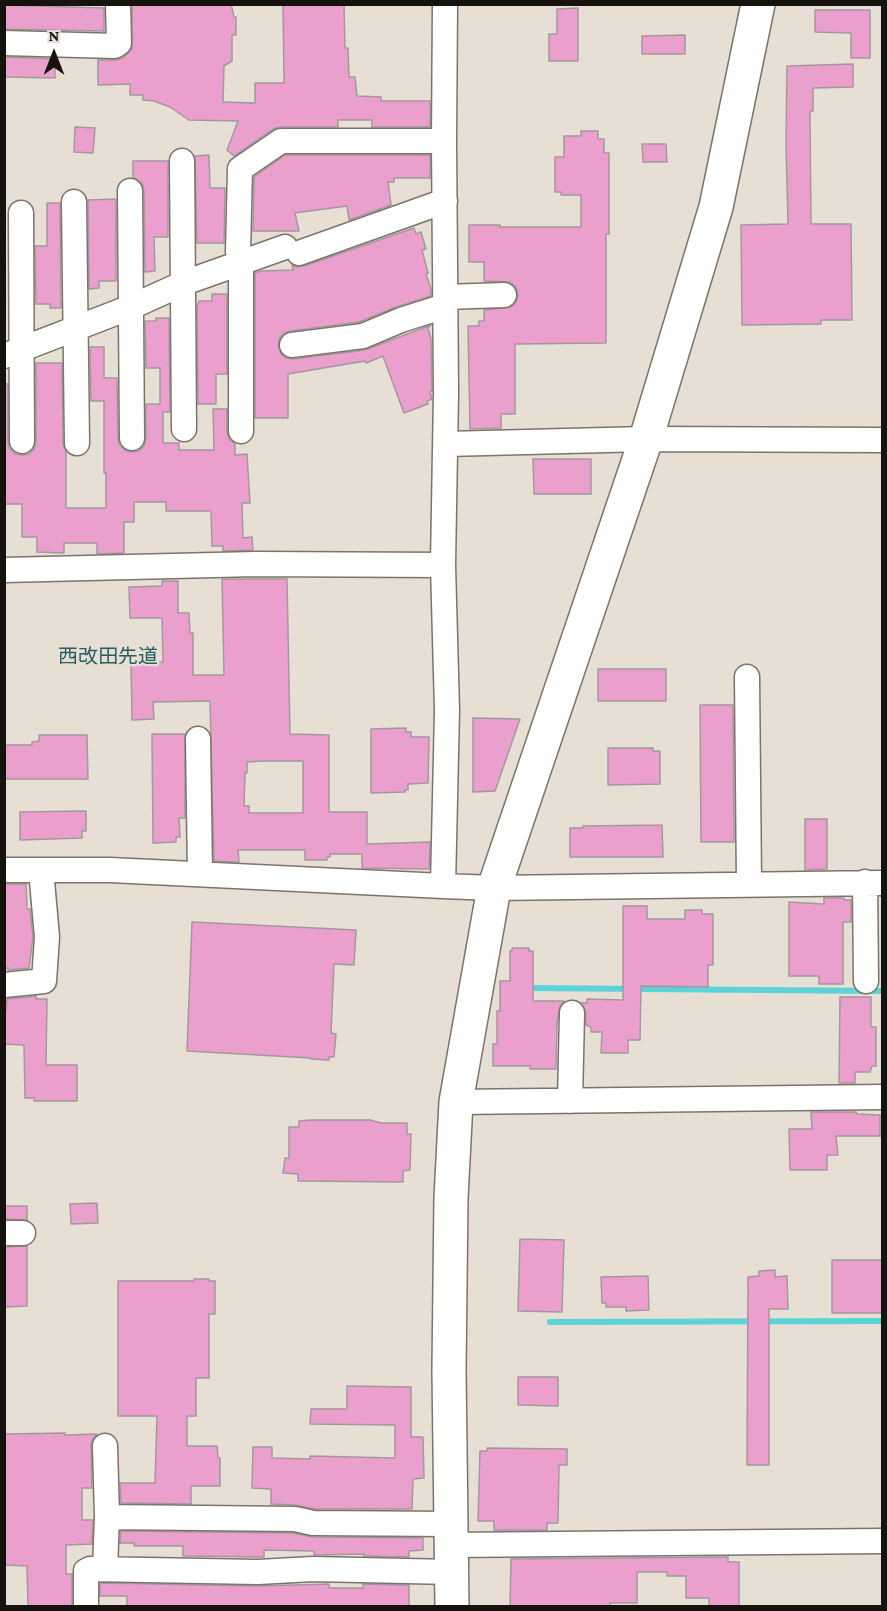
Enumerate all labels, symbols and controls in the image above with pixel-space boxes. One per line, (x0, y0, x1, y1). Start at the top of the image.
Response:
north arrow (24, 24, 84, 84)
text: N (49, 27, 59, 44)
district label: 西改田先道 (58, 645, 158, 669)

